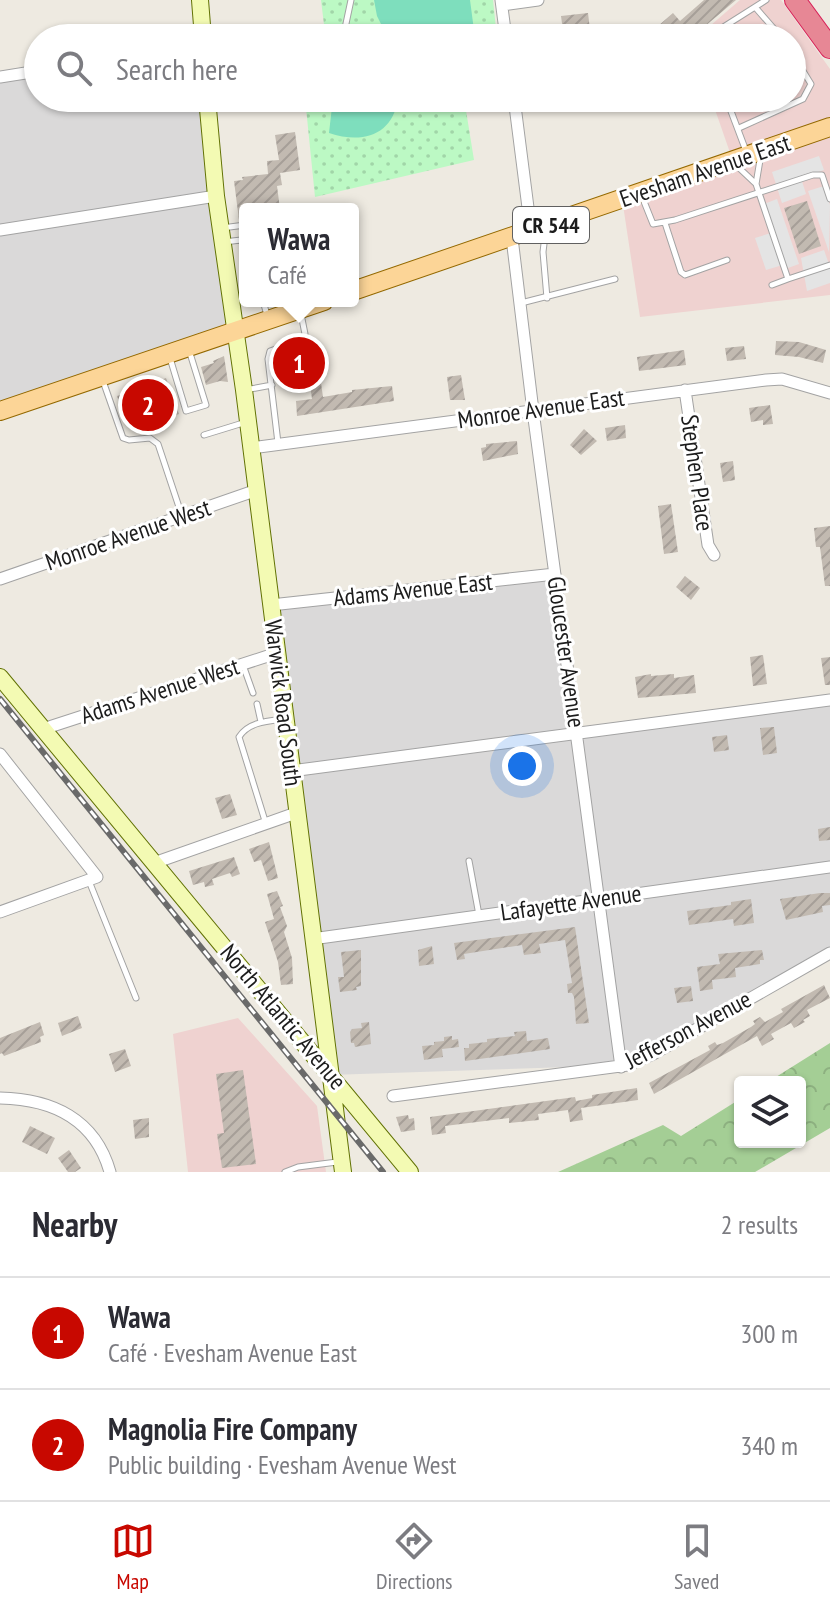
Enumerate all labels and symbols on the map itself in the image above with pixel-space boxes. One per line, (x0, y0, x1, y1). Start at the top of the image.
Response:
street label: Evesham Avenue East (616, 127, 795, 214)
road number: CR 544 (513, 207, 589, 243)
pin: 1 (273, 333, 325, 393)
pin: 2 (122, 375, 174, 435)
street label: Monroe Avenue East (456, 381, 627, 436)
street label: Stephen Place (674, 413, 721, 533)
street label: Monroe Avenue West (41, 492, 215, 577)
street label: Adams Avenue East (332, 566, 494, 613)
street label: Gloucester Avenue (541, 574, 592, 730)
street label: Warwick Road South (258, 618, 309, 788)
street label: Adams Avenue West (77, 650, 243, 731)
your location (502, 746, 542, 786)
street label: Lafayette Avenue (498, 877, 643, 928)
street label: North Atlantic Avenue (214, 938, 353, 1096)
street label: Jefferson Avenue (618, 983, 756, 1076)

